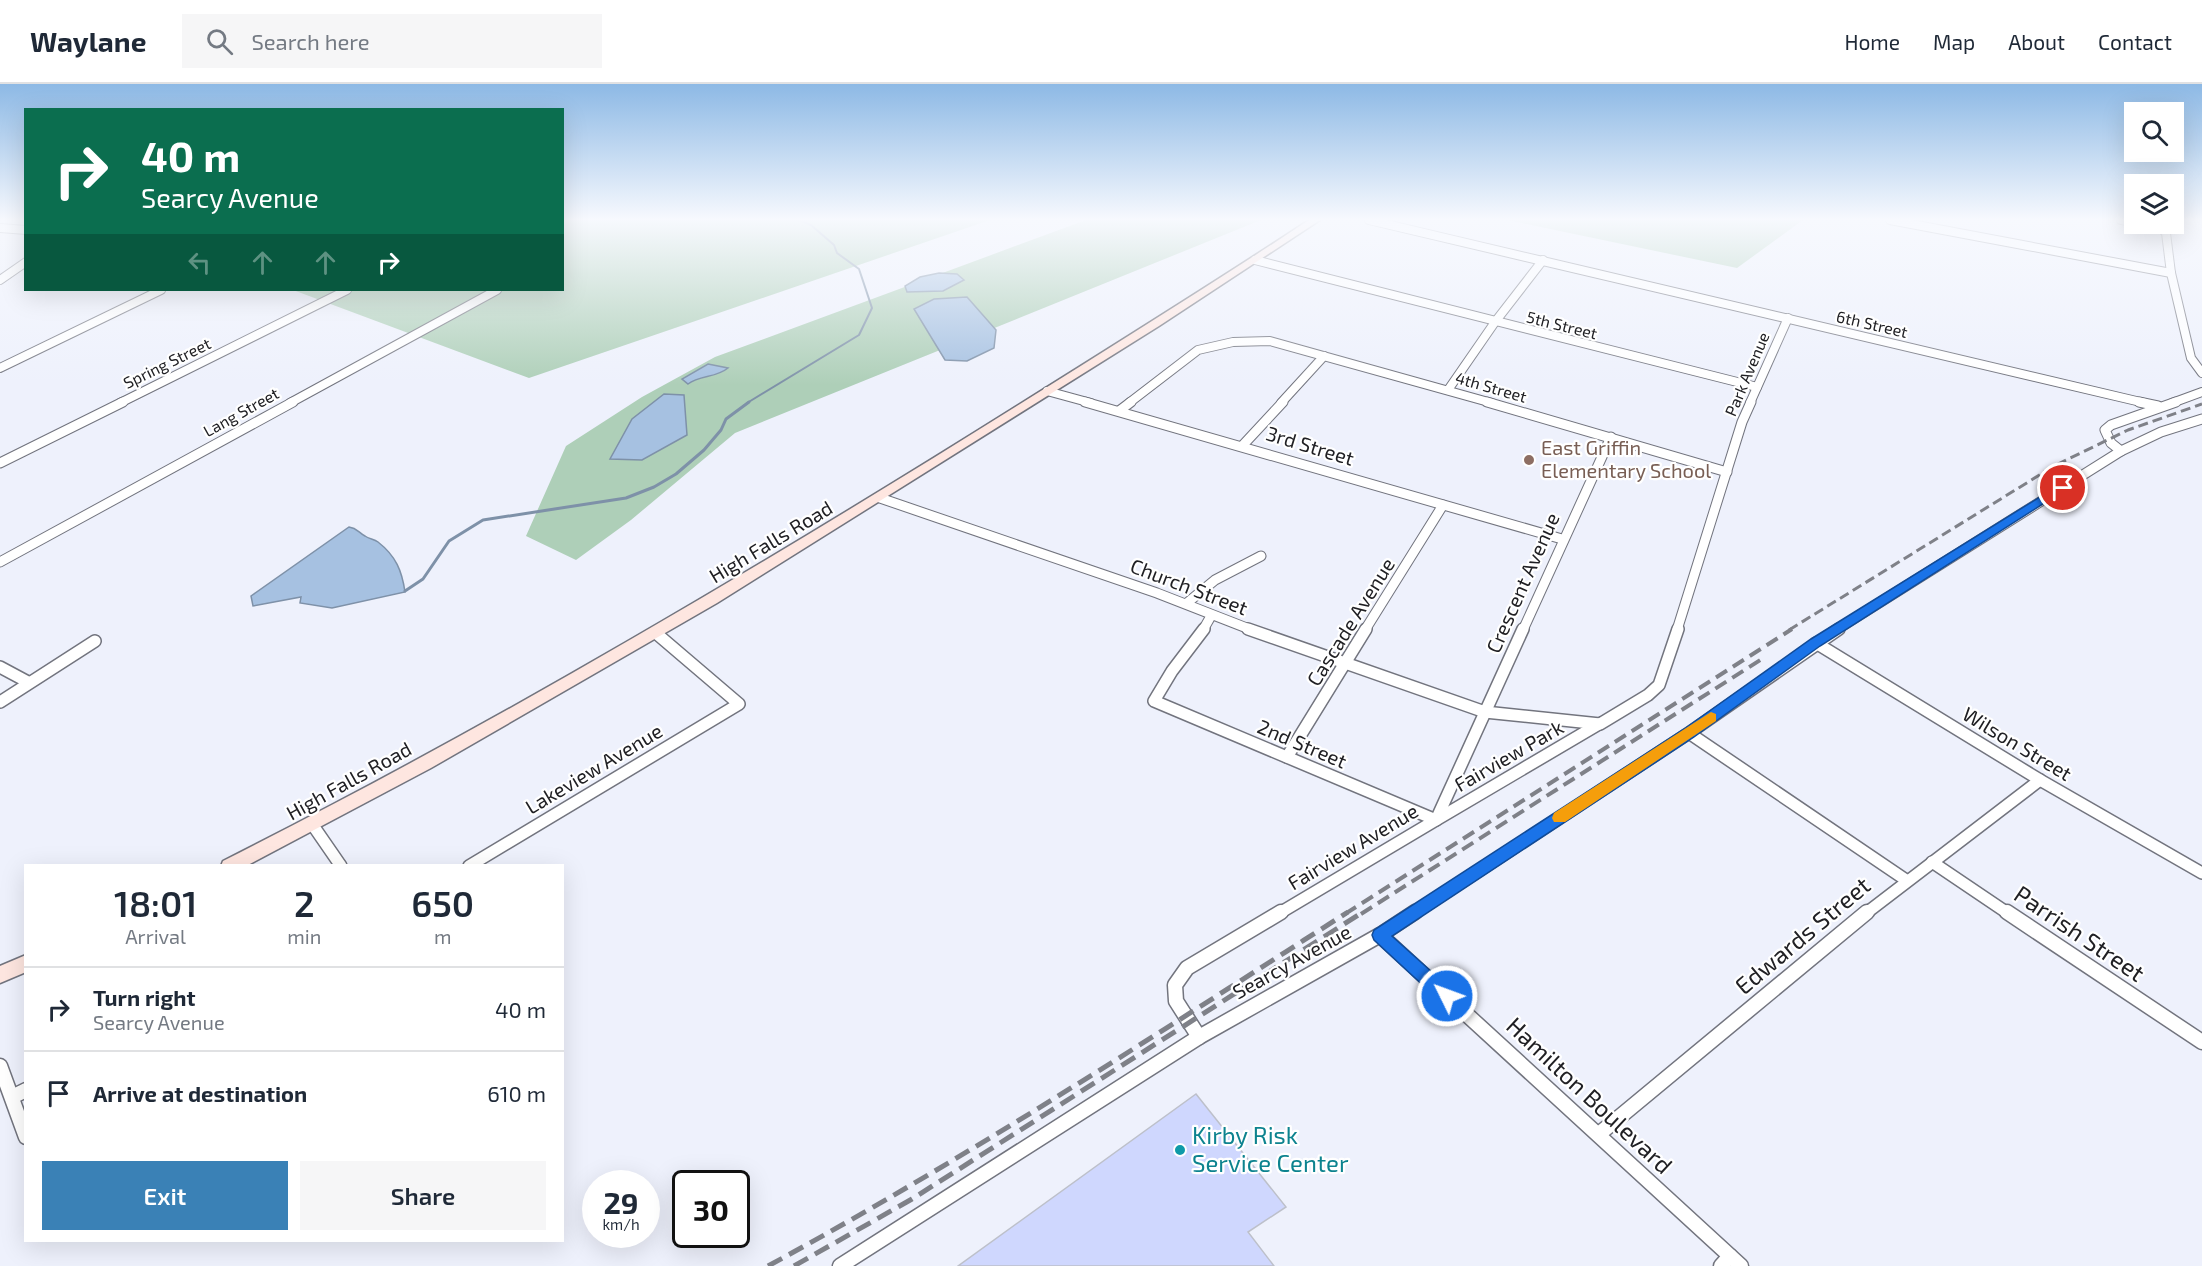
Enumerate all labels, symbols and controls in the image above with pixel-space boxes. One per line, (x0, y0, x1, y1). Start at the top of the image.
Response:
search box (182, 14, 602, 68)
text: Waylane (30, 24, 146, 58)
icon: search (203, 25, 236, 58)
text: Search here (251, 28, 370, 54)
text: Home (1844, 29, 1900, 54)
text: Map (1933, 29, 1975, 54)
text: About (2008, 29, 2065, 54)
text: Contact (2098, 29, 2172, 54)
map controls (2124, 102, 2184, 234)
button: search (2124, 102, 2184, 162)
text: 40 m (141, 130, 240, 180)
icon: right (42, 132, 120, 210)
button: layers (2124, 174, 2184, 234)
text: Searcy Avenue (141, 181, 319, 213)
icon: left (183, 246, 216, 279)
icon: ahead (246, 246, 279, 279)
icon: ahead (309, 246, 342, 279)
icon: right (372, 246, 405, 279)
street label: 6th Street (1835, 306, 1910, 341)
street label: 5th Street (1525, 307, 1599, 342)
street label: Park Avenue (1720, 329, 1773, 419)
street label: Spring Street (120, 333, 214, 392)
street label: 4th Street (1453, 367, 1529, 406)
street label: Lang Street (200, 383, 282, 440)
street label: 3rd Street (1264, 420, 1357, 470)
place label: East Griffin Elementary School (1541, 435, 1711, 482)
marker: East Griffin Elementary School (1522, 453, 1536, 467)
pin (2037, 462, 2088, 513)
icon: arrive (2046, 471, 2079, 504)
street label: High Falls Road (705, 495, 836, 587)
street label: Crescent Avenue (1480, 509, 1564, 656)
street label: Church Street (1127, 553, 1252, 620)
street label: Cascade Avenue (1301, 553, 1399, 690)
street label: Wilson Street (1959, 701, 2077, 785)
street label: 2nd Street (1254, 714, 1351, 773)
street label: Fairview Park (1450, 714, 1567, 796)
street label: Lakeview Avenue (521, 718, 666, 818)
street label: High Falls Road (282, 736, 415, 824)
street label: Fairview Avenue (1283, 798, 1422, 894)
street label: Edwards Street (1729, 870, 1875, 1000)
street label: Parrish Street (2009, 879, 2150, 987)
text: 18:01 (114, 881, 197, 924)
text: 2 (294, 881, 315, 924)
text: 650 (411, 881, 474, 924)
street label: Searcy Avenue (1228, 919, 1355, 1004)
text: Arrival (125, 924, 186, 948)
text: min (287, 924, 321, 948)
text: m (434, 924, 451, 948)
position arrow (1415, 964, 1479, 1028)
text: Turn right (93, 984, 195, 1010)
icon: right (42, 993, 75, 1026)
text: 40 m (495, 996, 546, 1022)
text: Searcy Avenue (93, 1010, 225, 1034)
street label: Hamilton Boulevard (1501, 1011, 1679, 1179)
icon: arrive (42, 1077, 75, 1110)
text: Arrive at destination (93, 1080, 307, 1106)
text: 610 m (487, 1080, 546, 1106)
place label: Kirby Risk Service Center (1192, 1120, 1349, 1177)
marker: Kirby Risk Service Center (1173, 1143, 1187, 1157)
button: Exit (42, 1161, 288, 1230)
button: Share (300, 1161, 546, 1230)
speed limit sign: 30 (672, 1170, 750, 1248)
text: 29 (603, 1184, 639, 1220)
text: km/h (602, 1215, 640, 1233)

